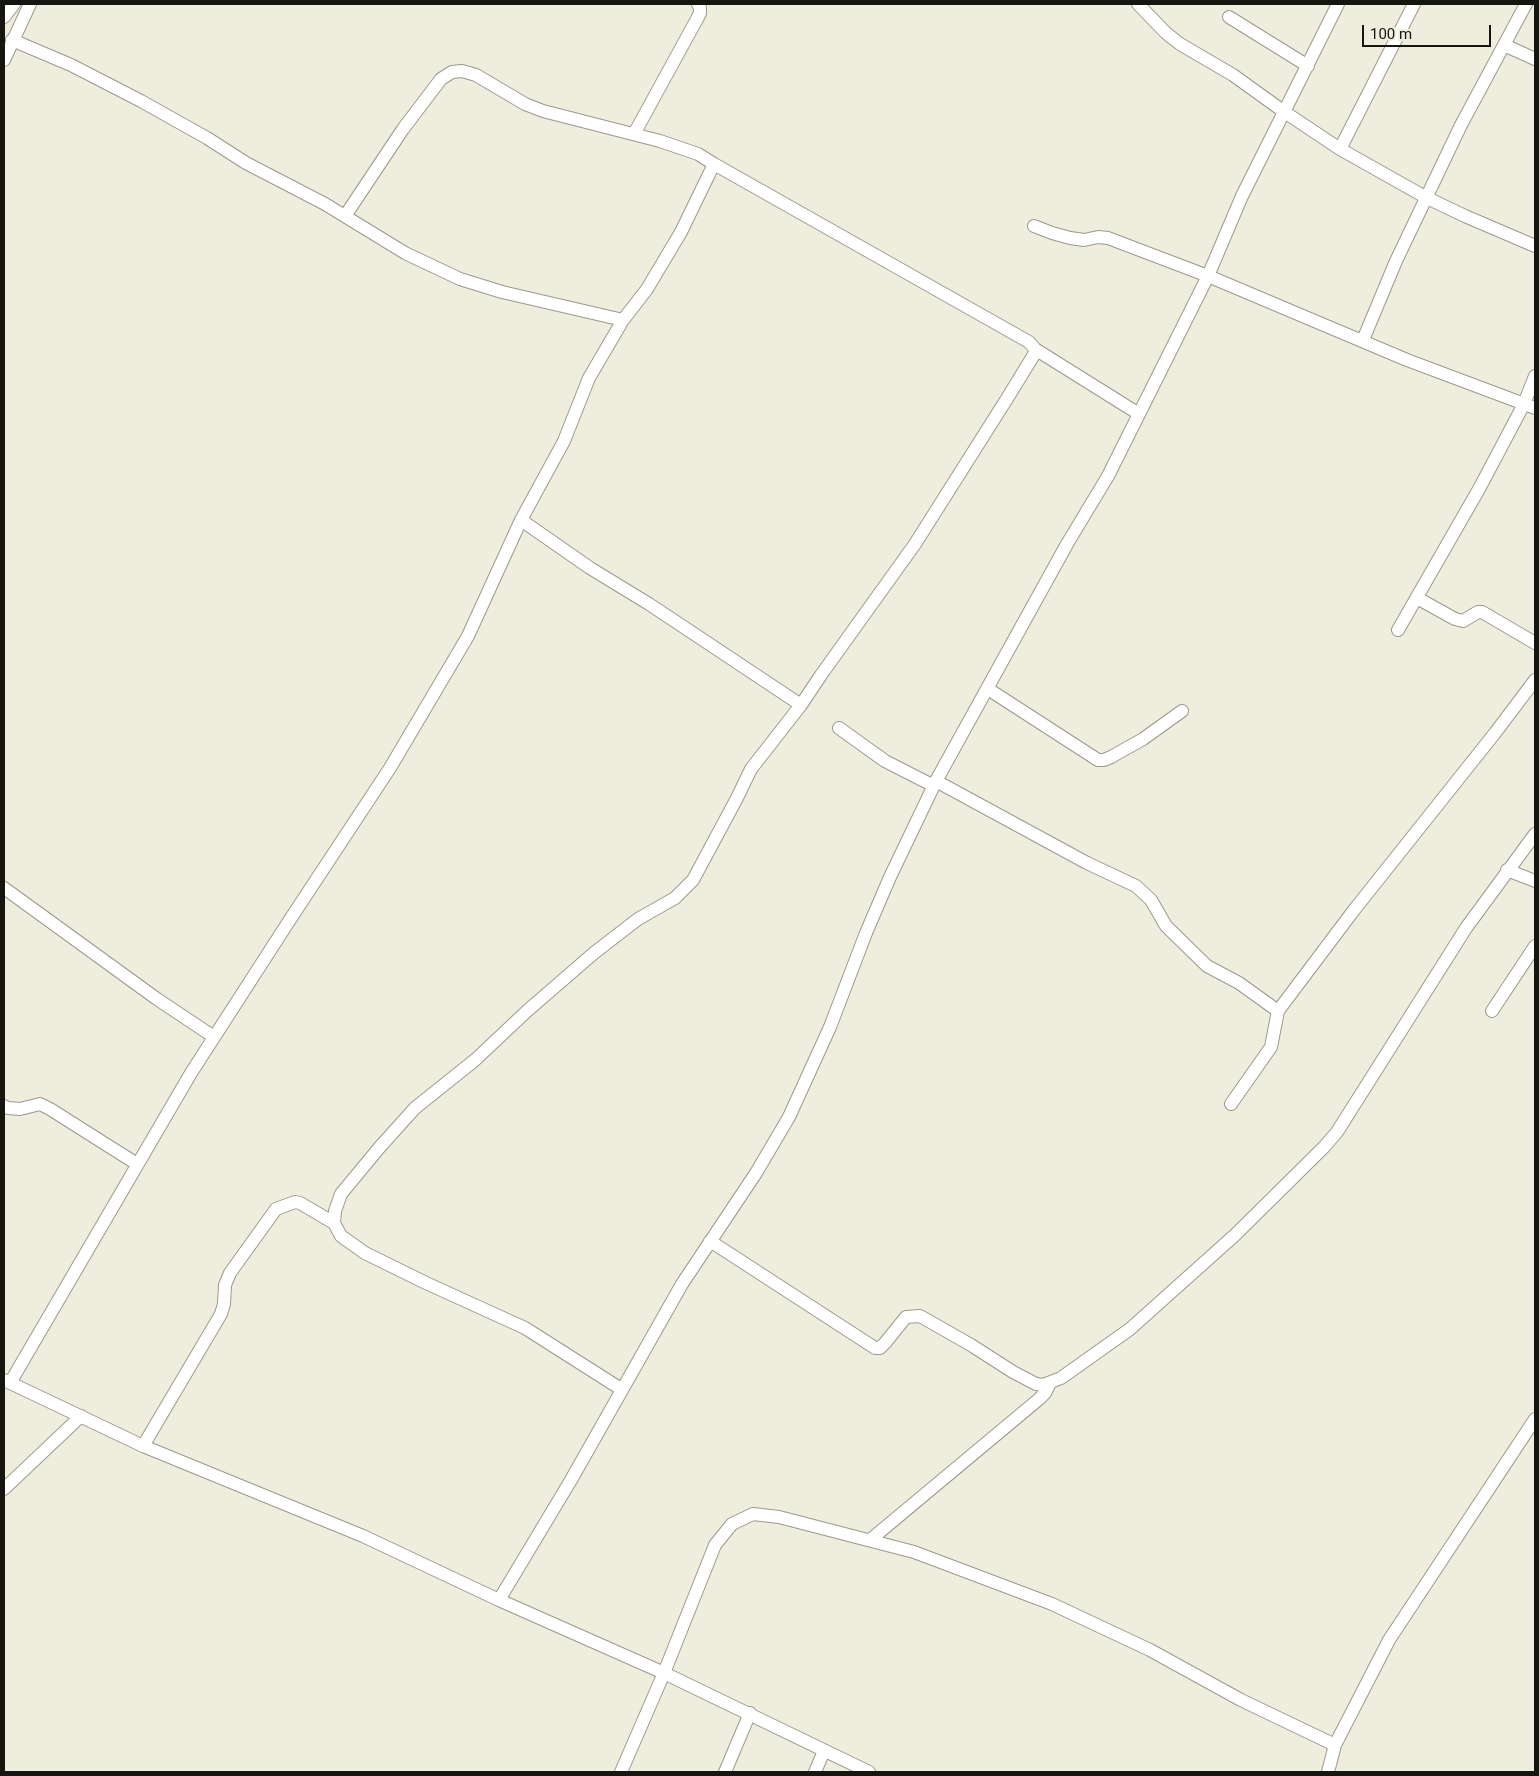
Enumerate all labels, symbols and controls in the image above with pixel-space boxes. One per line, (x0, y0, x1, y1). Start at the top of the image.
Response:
scale bar (1364, 15, 1493, 47)
text: 100 m (1370, 25, 1412, 43)

